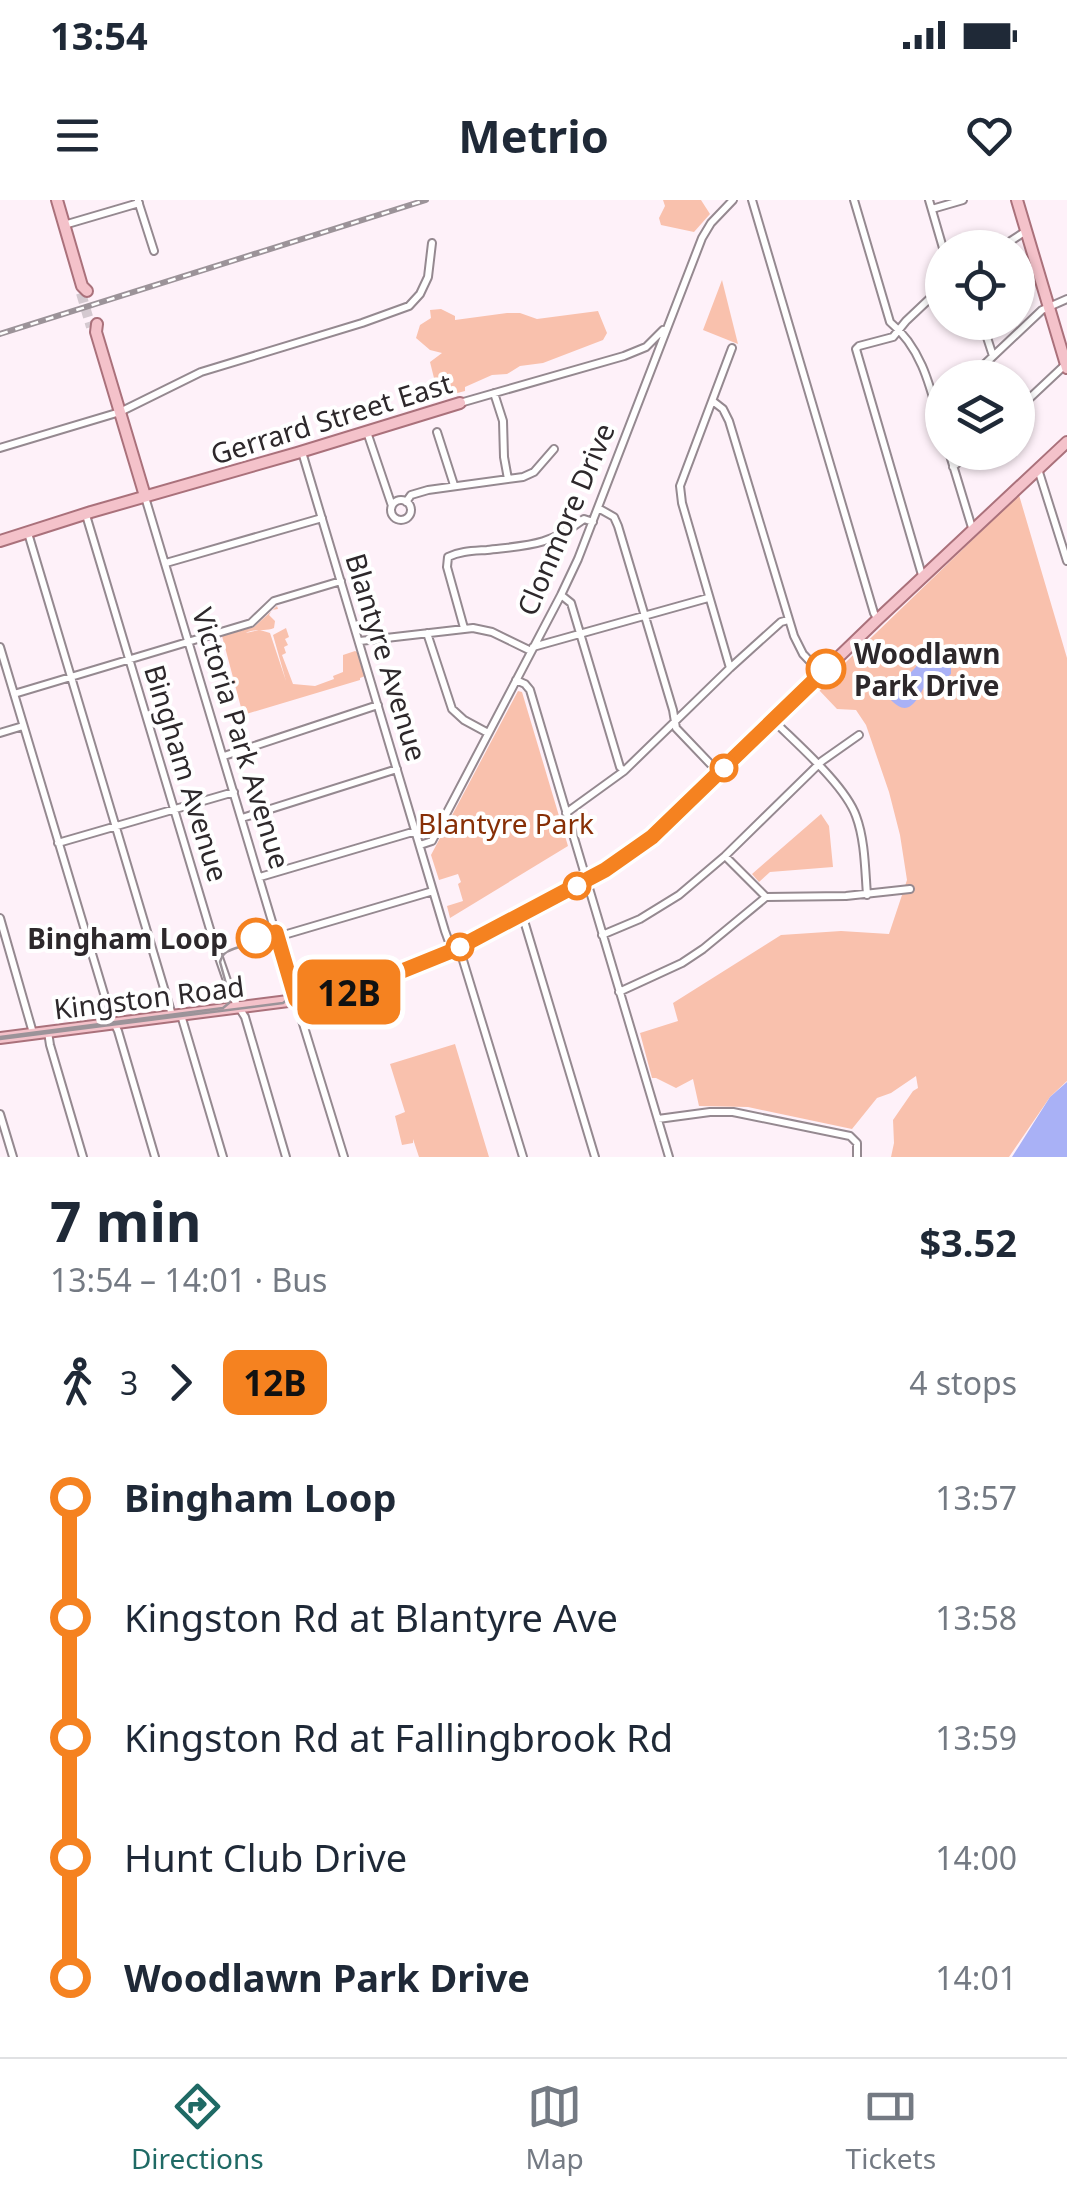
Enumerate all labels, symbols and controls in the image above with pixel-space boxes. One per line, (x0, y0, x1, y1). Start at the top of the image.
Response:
text: 13:54 (50, 9, 148, 61)
text: Metrio (458, 105, 609, 166)
icon: menu (50, 108, 105, 163)
icon: heart (962, 108, 1017, 163)
map controls (925, 230, 1035, 470)
button: locate (925, 230, 1035, 340)
button: layers (925, 360, 1035, 470)
street label: Gerrard Street East (206, 363, 456, 473)
street label: Clonmore Drive (507, 417, 623, 621)
street label: Blantyre Avenue (337, 549, 437, 765)
street label: Victoria Park Avenue (184, 603, 300, 873)
place label: Woodlawn Park Drive (854, 634, 1001, 704)
marker: Woodlawn Park Drive (807, 650, 845, 688)
street label: Bingham Avenue (136, 660, 238, 886)
unlabelled marker (711, 755, 737, 781)
park label: Blantyre Park (418, 804, 594, 842)
unlabelled marker (564, 873, 590, 899)
place label: Bingham Loop (27, 919, 228, 957)
marker: Bingham Loop (237, 919, 275, 957)
unlabelled marker (447, 934, 473, 960)
line badge: 12B (292, 960, 406, 1024)
street label: Kingston Road (52, 966, 246, 1028)
text: 12B (317, 969, 381, 1016)
text: 7 min (50, 1183, 202, 1258)
text: $3.52 (919, 1216, 1017, 1268)
text: 13:54 – 14:01 · Bus (50, 1258, 327, 1301)
icon: walk (50, 1355, 105, 1410)
icon: forward (153, 1355, 208, 1410)
text: 12B (243, 1359, 307, 1406)
text: 3 (120, 1361, 138, 1404)
text: 4 stops (909, 1361, 1017, 1404)
text: Bingham Loop (124, 1471, 397, 1523)
text: 13:57 (935, 1476, 1017, 1519)
text: Kingston Rd at Blantyre Ave (124, 1591, 618, 1643)
text: 13:58 (935, 1596, 1017, 1639)
text: Kingston Rd at Fallingbrook Rd (124, 1711, 673, 1763)
text: 13:59 (935, 1716, 1017, 1759)
text: Hunt Club Drive (124, 1831, 407, 1883)
text: 14:00 (935, 1836, 1017, 1879)
text: Woodlawn Park Drive (124, 1951, 530, 2003)
text: 14:01 (935, 1956, 1017, 1999)
tab: Directions (131, 2079, 264, 2177)
tab: Map (526, 2079, 584, 2177)
tab: Tickets (846, 2079, 936, 2177)

